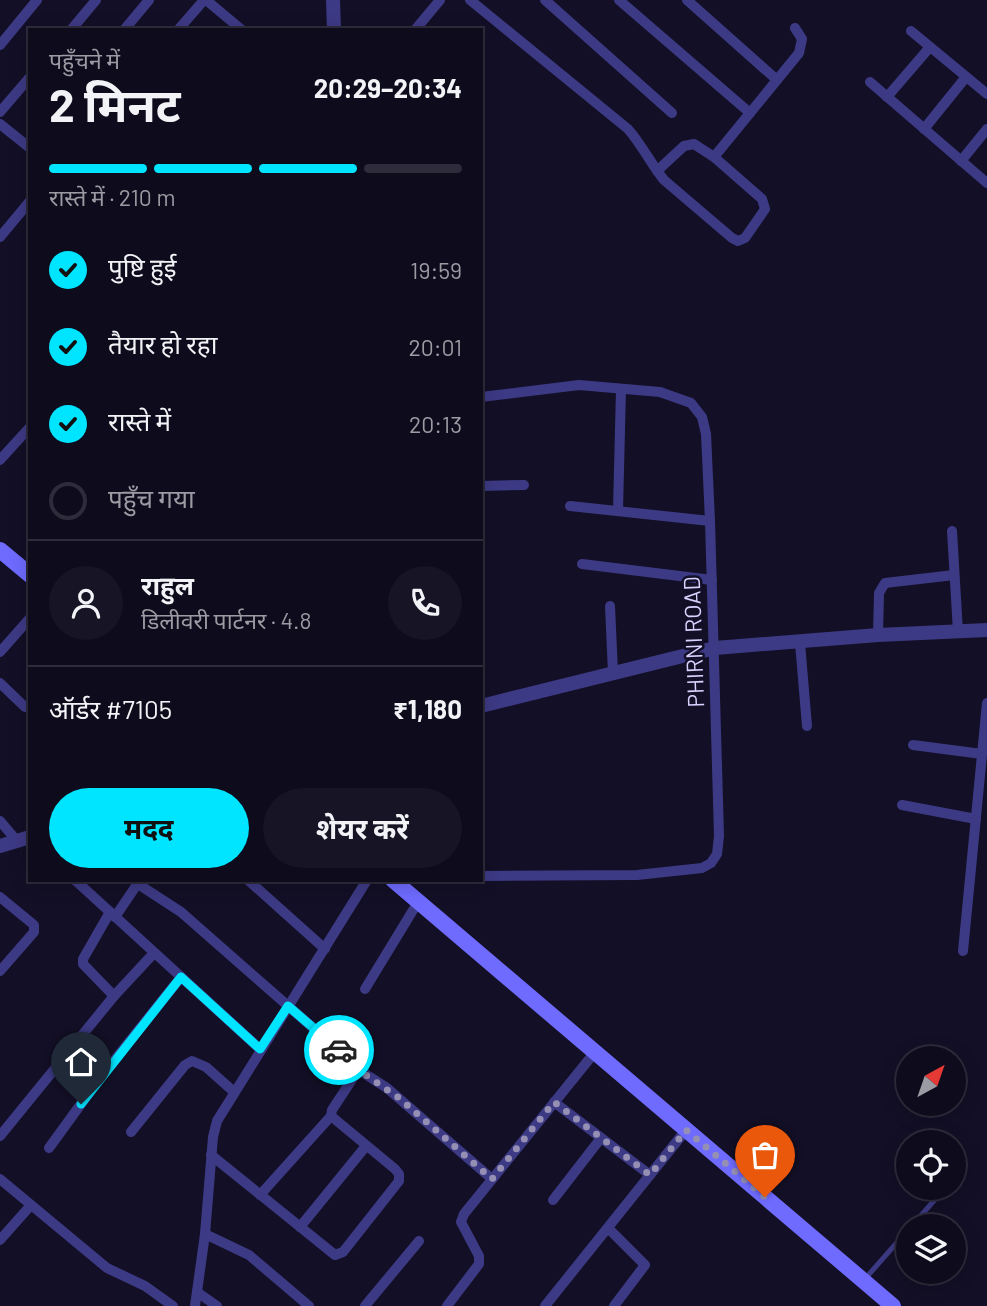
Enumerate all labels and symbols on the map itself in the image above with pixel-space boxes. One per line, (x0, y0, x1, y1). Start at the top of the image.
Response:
street label: PHIRNI ROAD (677, 576, 709, 708)
courier (304, 1015, 374, 1085)
pin (51, 1032, 111, 1104)
north arrow (896, 1046, 966, 1116)
pin (735, 1125, 795, 1197)

